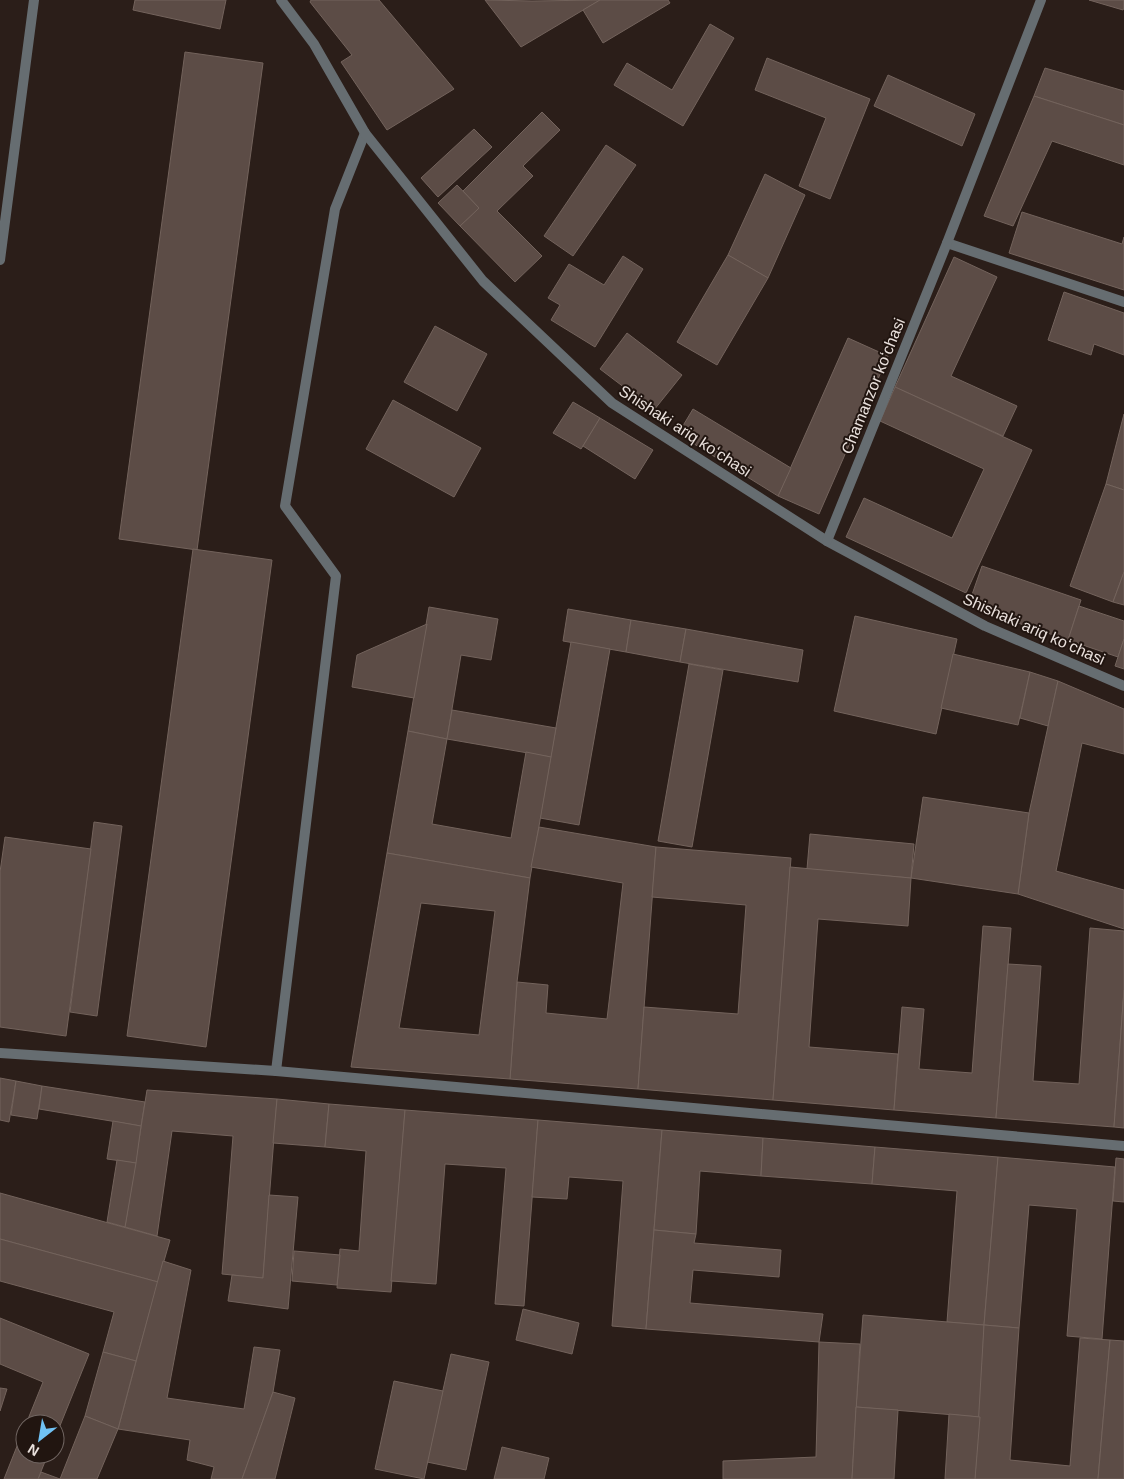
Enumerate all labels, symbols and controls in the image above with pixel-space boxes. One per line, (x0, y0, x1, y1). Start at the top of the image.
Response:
street label: Chamanzor koʻchasi (838, 316, 908, 456)
street label: Shishaki ariq koʻchasi (616, 382, 754, 480)
street label: Shishaki ariq koʻchasi (960, 590, 1108, 668)
north arrow (15, 1414, 65, 1464)
text: N (25, 1441, 42, 1460)

